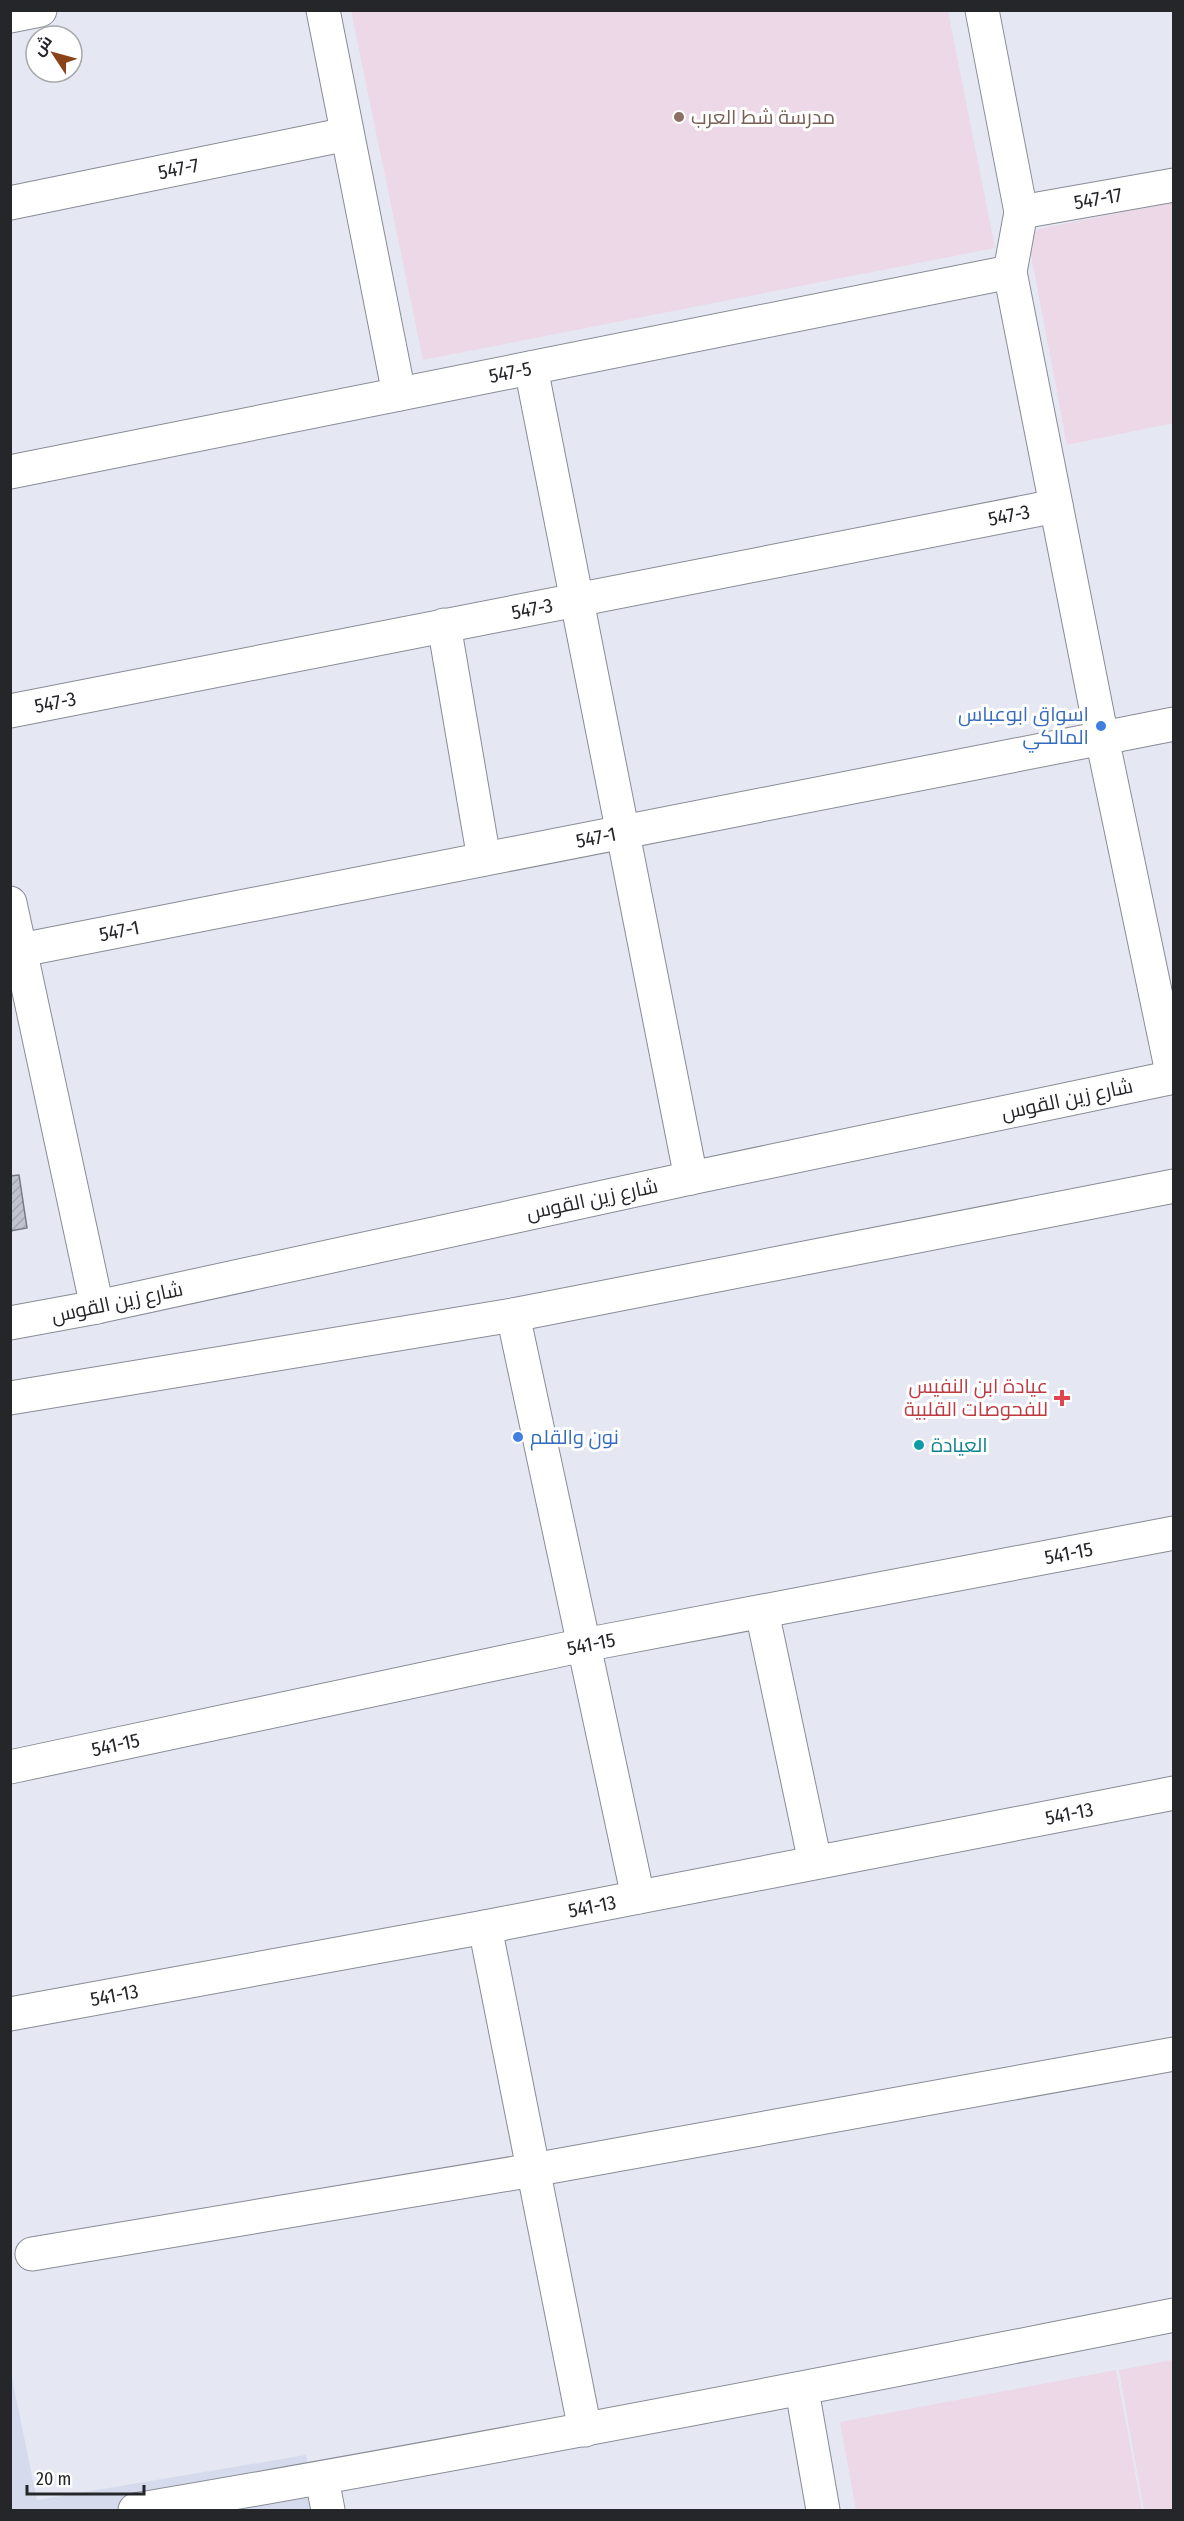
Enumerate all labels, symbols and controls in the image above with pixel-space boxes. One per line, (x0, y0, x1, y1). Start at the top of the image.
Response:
north arrow (24, 24, 84, 84)
text: ش (29, 32, 56, 59)
place label: مدرسة شط العرب (691, 105, 835, 129)
marker: مدرسة شط العرب (672, 110, 686, 124)
street label: 547-7 (156, 153, 201, 184)
street label: 547-17 (1072, 182, 1124, 214)
street label: 547-5 (487, 356, 534, 388)
street label: 547-3 (986, 499, 1032, 531)
street label: 547-3 (509, 593, 555, 624)
street label: 547-3 (32, 686, 78, 718)
place label: اسواق ابوعباس المالكي (958, 702, 1089, 753)
marker: اسواق ابوعباس المالكي (1094, 719, 1108, 733)
street label: 547-1 (574, 822, 618, 853)
street label: 547-1 (97, 915, 141, 946)
street label: شارع زين القوس (999, 1073, 1135, 1127)
street label: شارع زين القوس (524, 1173, 660, 1227)
street label: شارع زين القوس (49, 1276, 185, 1330)
place label: عيادة ابن النفيس للفحوصات القلبية (904, 1374, 1048, 1421)
marker: عيادة ابن النفيس للفحوصات القلبية (1053, 1389, 1071, 1407)
place label: نون والقلم (530, 1425, 619, 1451)
marker: نون والقلم (511, 1430, 525, 1444)
place label: العيادة (931, 1433, 988, 1457)
marker: العيادة (912, 1438, 926, 1452)
street label: 541-15 (1042, 1537, 1095, 1569)
street label: 541-15 (565, 1627, 617, 1660)
street label: 541-15 (89, 1728, 142, 1761)
street label: 541-13 (1043, 1797, 1095, 1830)
street label: 541-13 (566, 1890, 618, 1923)
street label: 541-13 (88, 1979, 140, 2011)
scale bar (27, 2458, 144, 2496)
text: 20 m (36, 2468, 71, 2490)

